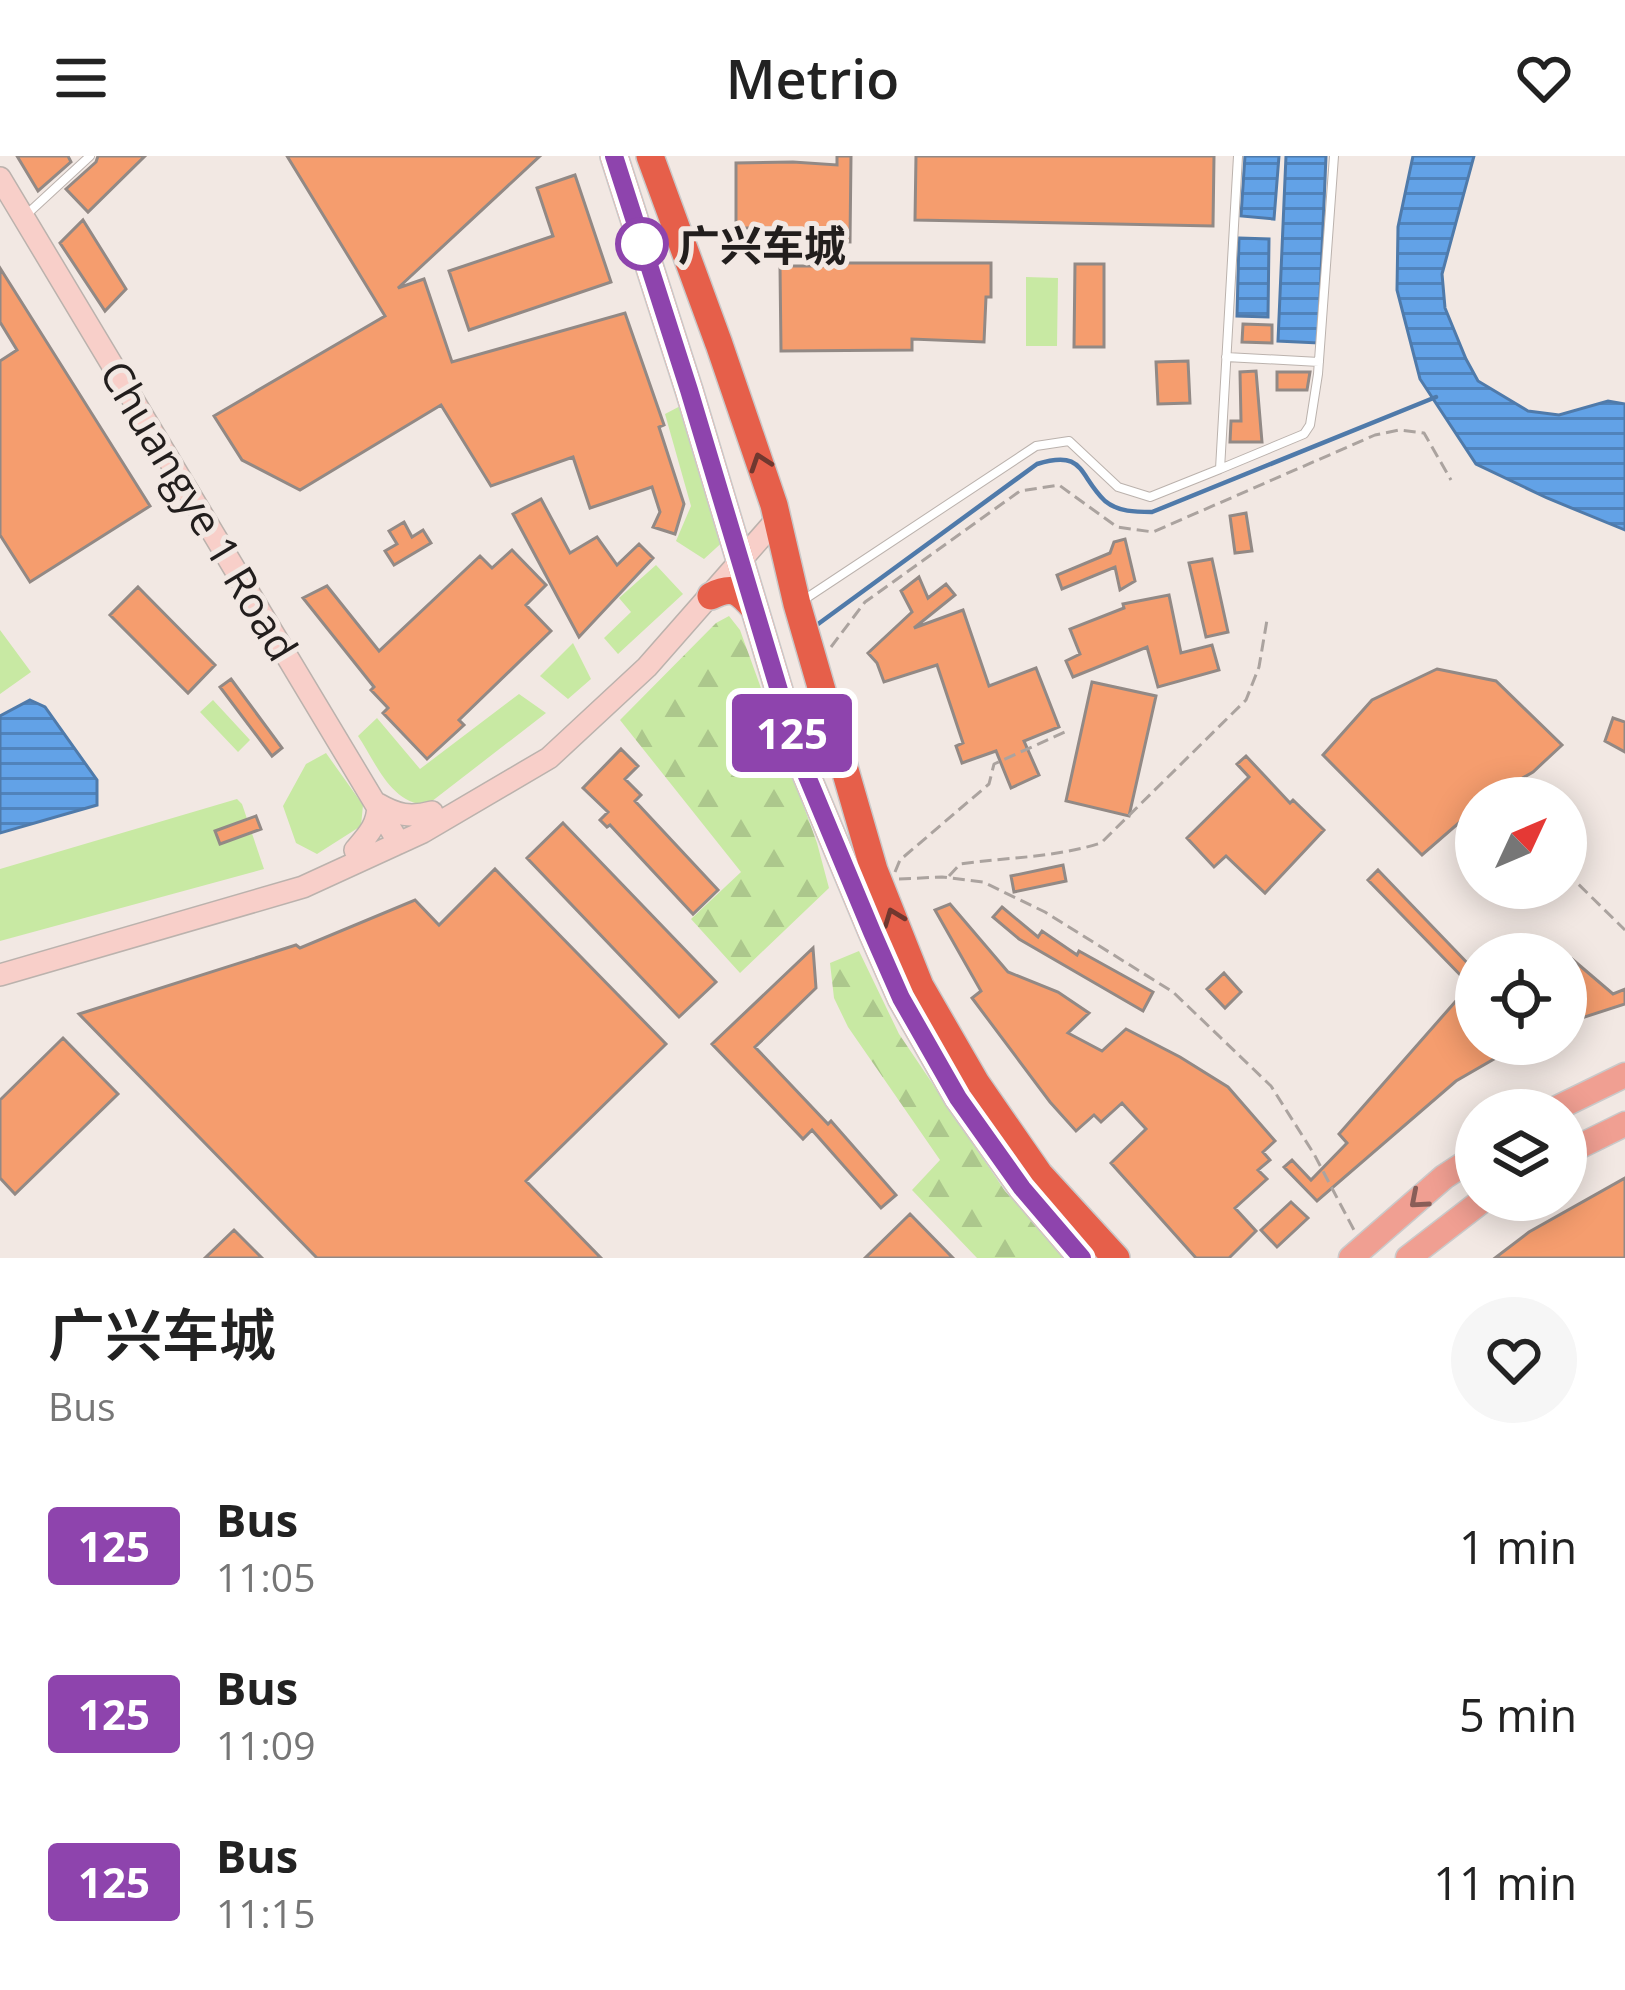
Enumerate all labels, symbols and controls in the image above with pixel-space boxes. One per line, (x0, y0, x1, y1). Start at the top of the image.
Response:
text: Metrio (726, 41, 899, 115)
icon: menu (48, 45, 114, 111)
icon: heart (1511, 45, 1577, 111)
place label: 广兴车城 (678, 216, 846, 273)
marker: 广兴车城 (617, 219, 667, 269)
street label: Chuangye 1 Road (88, 349, 312, 671)
one-way arrow (749, 452, 774, 473)
line badge: 125 (723, 694, 861, 772)
text: 125 (756, 704, 828, 761)
north arrow (1455, 777, 1587, 909)
map controls (1455, 777, 1587, 1221)
one-way arrow (883, 907, 908, 928)
button: locate (1455, 933, 1587, 1065)
button: layers (1455, 1089, 1587, 1221)
one-way arrow (1410, 1186, 1432, 1207)
text: 广兴车城 (48, 1295, 276, 1373)
button: heart (1451, 1297, 1577, 1423)
text: Bus (48, 1379, 116, 1432)
text: Bus (216, 1489, 298, 1550)
text: 1 min (1459, 1516, 1577, 1577)
text: 125 (78, 1517, 150, 1574)
text: 11:05 (216, 1550, 315, 1603)
text: Bus (216, 1657, 298, 1718)
text: 5 min (1459, 1684, 1577, 1745)
text: 125 (78, 1685, 150, 1742)
text: 11:09 (216, 1718, 315, 1771)
text: Bus (216, 1825, 298, 1886)
text: 11 min (1433, 1852, 1577, 1913)
text: 125 (78, 1853, 150, 1910)
text: 11:15 (216, 1886, 315, 1939)

